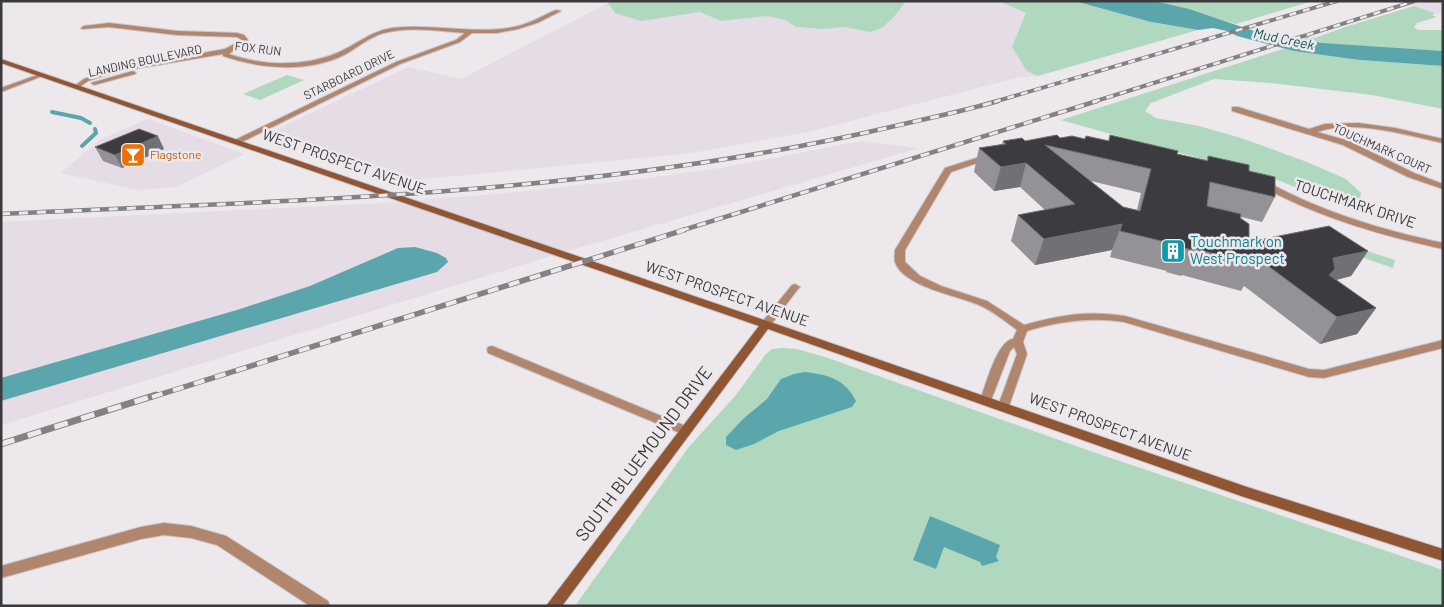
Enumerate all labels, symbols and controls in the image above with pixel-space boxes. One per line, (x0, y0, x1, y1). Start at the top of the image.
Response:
water label: Mud Creek (1252, 24, 1316, 53)
street label: FOX RUN (234, 38, 282, 58)
street label: LANDING BOULEVARD (87, 41, 203, 79)
street label: STARBOARD DRIVE (301, 46, 396, 102)
street label: TOUCHMARK COURT (1331, 120, 1434, 176)
street label: WEST PROSPECT AVENUE (260, 125, 428, 198)
bar icon: Flagstone (120, 142, 146, 168)
place label: Flagstone (150, 147, 201, 161)
street label: TOUCHMARK DRIVE (1292, 175, 1418, 231)
place label: Touchmark on West Prospect (1190, 232, 1285, 267)
building icon: Touchmark on West Prospect (1160, 238, 1186, 264)
street label: WEST PROSPECT AVENUE (643, 257, 811, 330)
street label: SOUTH BLUEMOUND DRIVE (570, 362, 716, 545)
street label: WEST PROSPECT AVENUE (1027, 388, 1194, 464)

